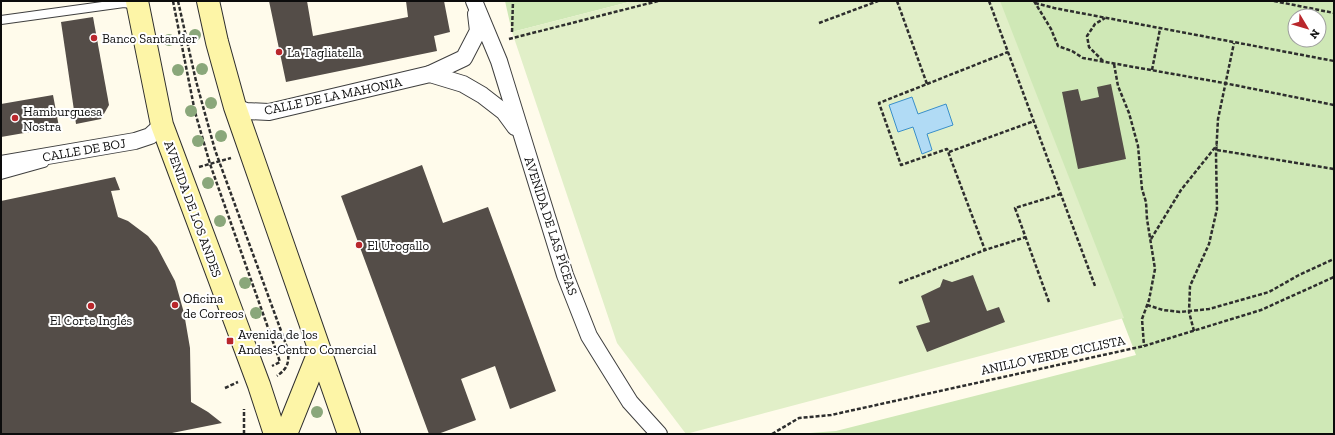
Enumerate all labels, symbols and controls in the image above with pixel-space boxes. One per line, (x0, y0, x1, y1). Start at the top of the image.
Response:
north arrow (1287, 8, 1327, 48)
text: N (1306, 27, 1322, 42)
place label: Banco Santander (102, 31, 197, 46)
marker: Banco Santander (89, 33, 99, 43)
place label: La Tagliatella (287, 45, 362, 60)
marker: La Tagliatella (274, 47, 284, 57)
street label: CALLE DE LA MAHONIA (263, 74, 404, 118)
place label: Hamburguesa Nostra (23, 104, 103, 134)
marker: Hamburguesa Nostra (10, 113, 20, 123)
street label: CALLE DE BOJ (41, 135, 127, 165)
street label: AVENIDA DE LOS ANDES (161, 139, 225, 279)
street label: AVENIDA DE LAS PÍCEAS (521, 155, 581, 297)
place label: El Urogallo (367, 238, 430, 253)
marker: El Urogallo (354, 240, 364, 250)
place label: Oficina de Correos (183, 291, 244, 321)
marker: Oficina de Correos (170, 300, 180, 310)
marker: El Corte Inglés (86, 301, 96, 311)
place label: El Corte Inglés (50, 313, 133, 328)
place label: Avenida de los Andes-Centro Comercial (238, 327, 377, 357)
street label: ANILLO VERDE CICLISTA (980, 332, 1127, 378)
marker: Avenida de los Andes-Centro Comercial (225, 336, 235, 346)

